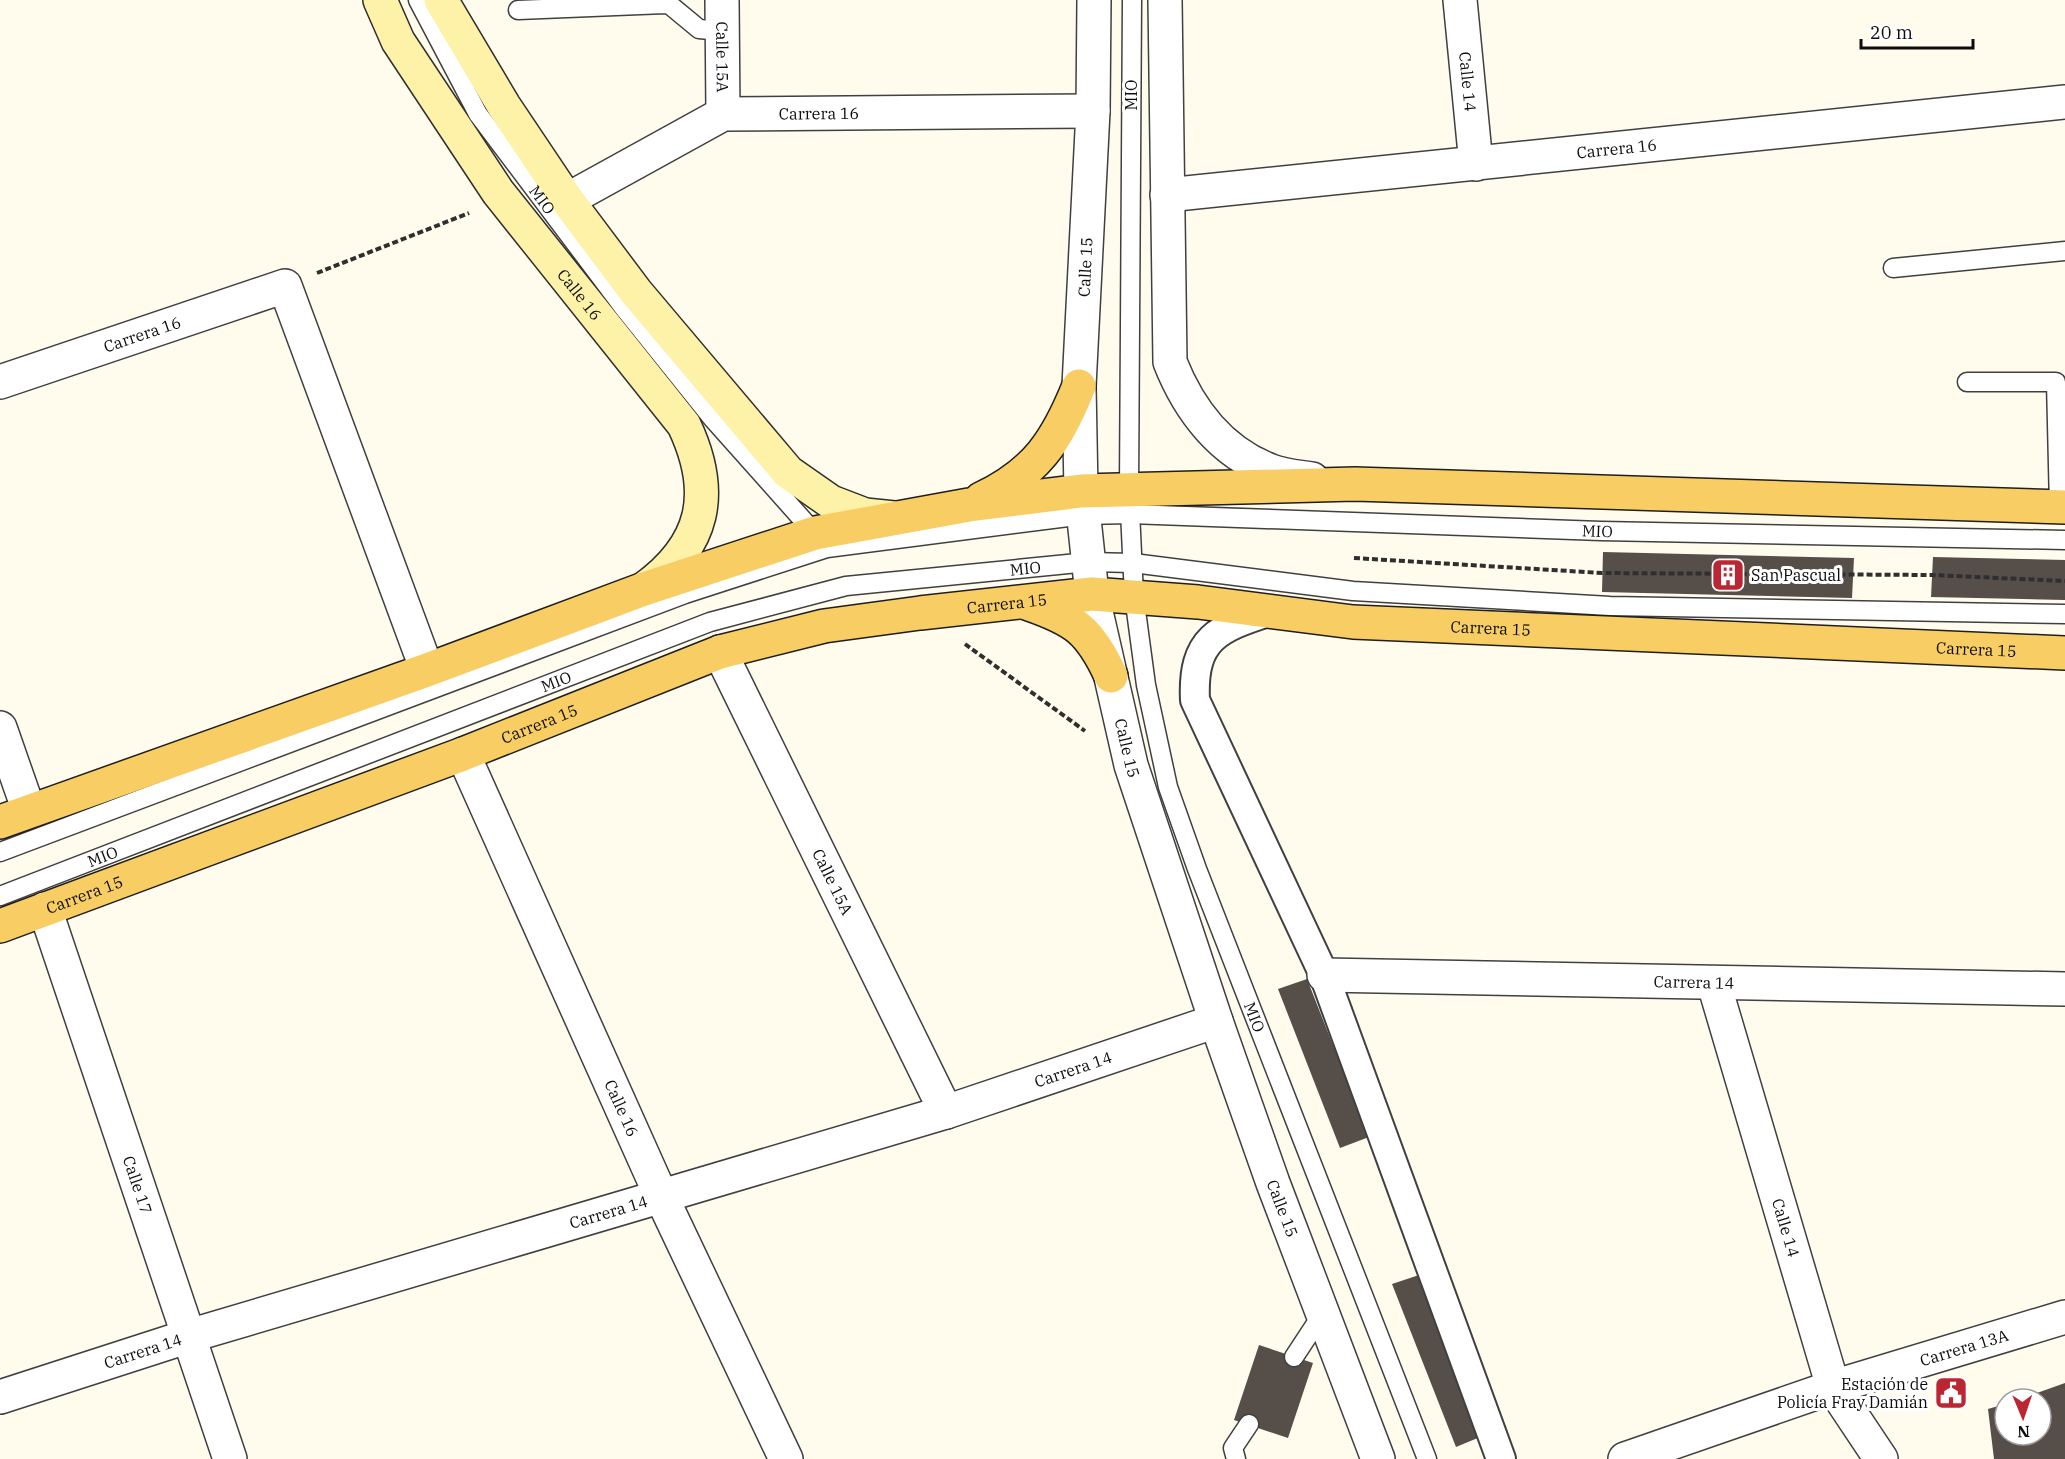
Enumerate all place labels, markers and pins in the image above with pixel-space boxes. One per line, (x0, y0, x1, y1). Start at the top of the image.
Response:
building icon: San Pascual (1710, 557, 1746, 593)
place label: San Pascual (1751, 565, 1841, 585)
place label: Estación de Policía Fray Damián (1777, 1374, 1928, 1412)
public building icon: Estación de Policía Fray Damián (1933, 1375, 1969, 1411)

